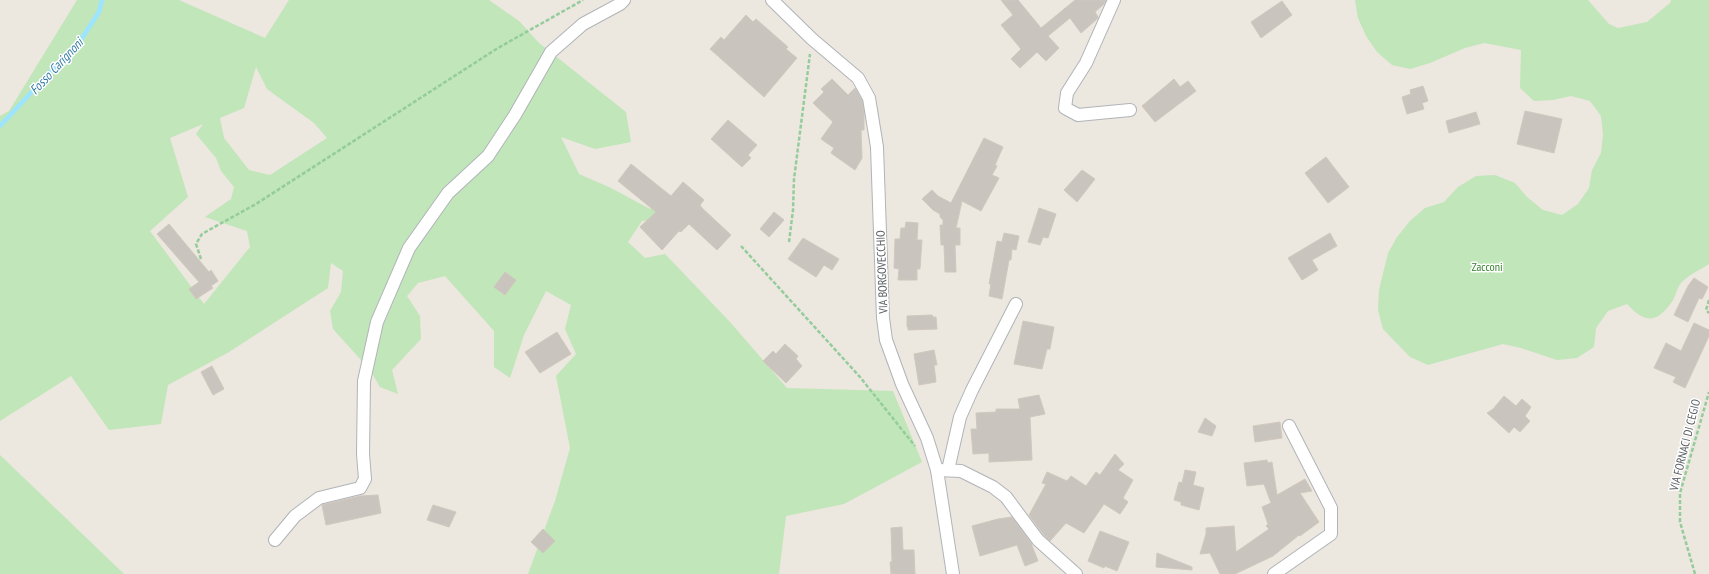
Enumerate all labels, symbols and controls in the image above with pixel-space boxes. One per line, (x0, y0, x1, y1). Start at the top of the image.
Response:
water label: Fosso Carignoni (26, 33, 88, 98)
street label: VIA BORGOVECCHIO (873, 230, 890, 315)
park label: Zacconi (1471, 259, 1503, 274)
street label: VIA FORNACI DI CEGIO (1666, 397, 1703, 493)

